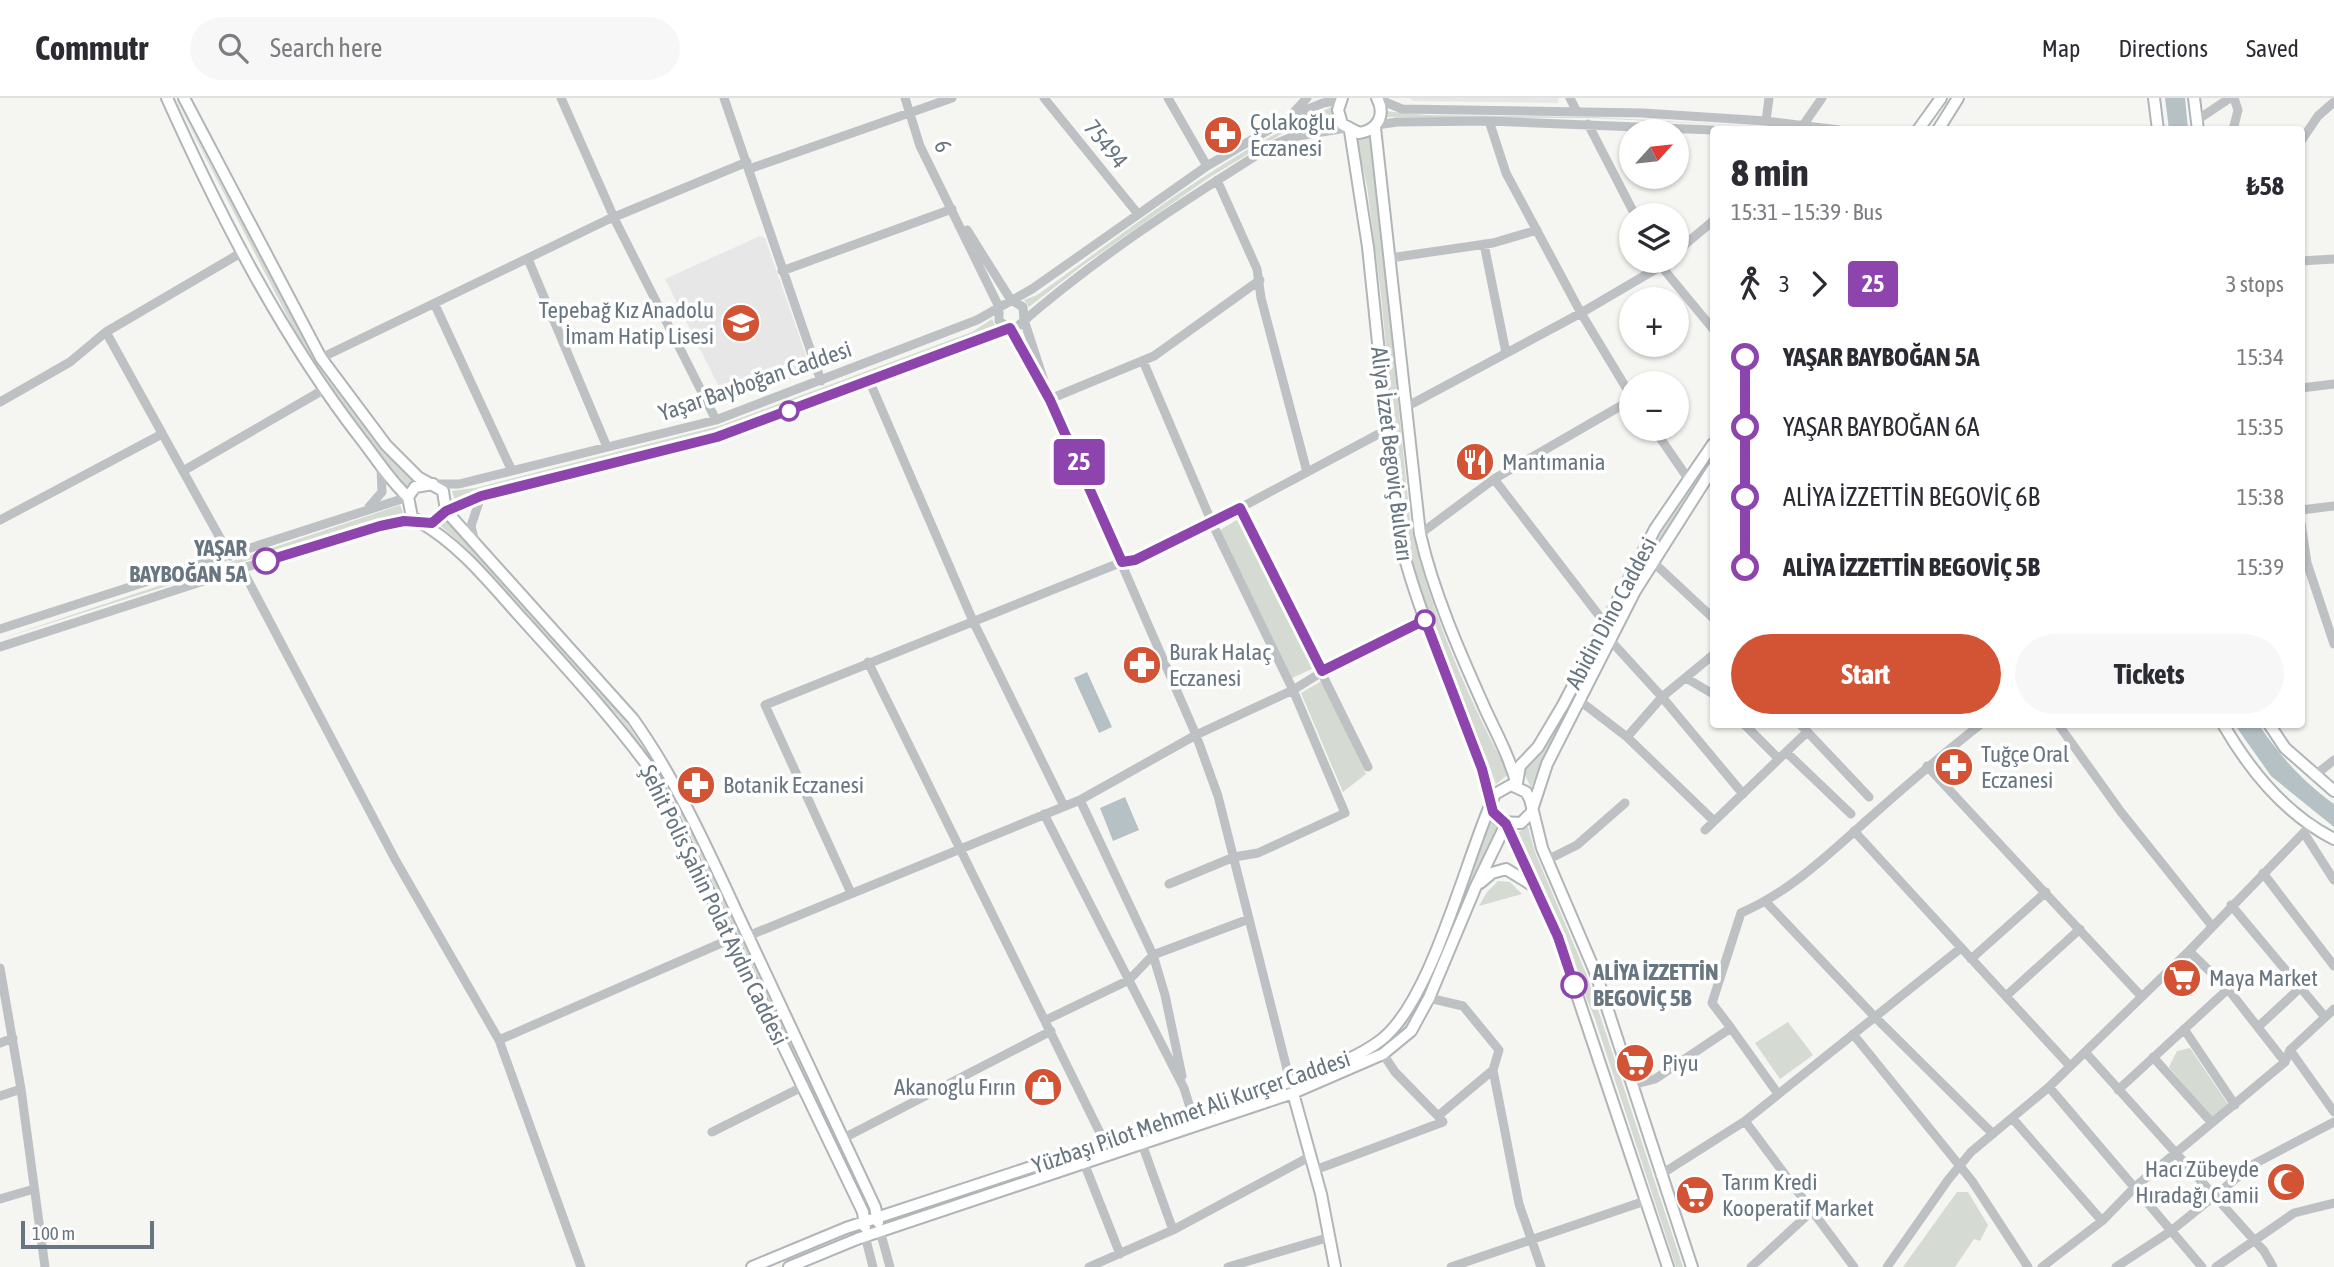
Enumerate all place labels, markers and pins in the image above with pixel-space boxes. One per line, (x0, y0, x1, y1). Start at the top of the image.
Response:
place label: Çolakoğlu Eczanesi (1250, 109, 1336, 161)
pharmacy icon: Çolakoğlu Eczanesi (1202, 114, 1244, 156)
place label: Tepebağ Kız Anadolu İmam Hatip Lisesi (539, 297, 714, 349)
school or university icon: Tepebağ Kız Anadolu İmam Hatip Lisesi (720, 302, 762, 344)
unlabelled marker (779, 401, 799, 421)
restaurant icon: Mantımania (1454, 441, 1496, 483)
place label: Mantımania (1502, 449, 1606, 475)
place label: YAŞAR BAYBOĞAN 5A (129, 535, 248, 587)
marker: YAŞAR BAYBOĞAN 5A (253, 548, 279, 574)
unlabelled marker (1415, 610, 1435, 630)
place label: Burak Halaç Eczanesi (1169, 639, 1271, 691)
pharmacy icon: Burak Halaç Eczanesi (1121, 644, 1163, 686)
place label: Tuğçe Oral Eczanesi (1981, 741, 2069, 793)
pharmacy icon: Tuğçe Oral Eczanesi (1933, 746, 1975, 788)
pharmacy icon: Botanik Eczanesi (675, 764, 717, 806)
place label: Botanik Eczanesi (723, 772, 864, 798)
supermarket icon: Maya Market (2161, 957, 2203, 999)
place label: ALİYA İZZETTİN BEGOVİÇ 5B (1592, 959, 1719, 1011)
place label: Maya Market (2209, 965, 2318, 991)
marker: ALİYA İZZETTİN BEGOVİÇ 5B (1561, 972, 1587, 998)
supermarket icon: Piyu (1614, 1042, 1656, 1084)
place label: Piyu (1662, 1050, 1699, 1076)
shop icon: Akanoglu Fırın (1022, 1066, 1064, 1108)
place label: Akanoglu Fırın (894, 1074, 1016, 1100)
place label: Hacı Zübeyde Hıradağı Camii (2135, 1156, 2259, 1208)
mosque icon: Hacı Zübeyde Hıradağı Camii (2265, 1161, 2307, 1203)
place label: Tarım Kredi Kooperatif Market (1722, 1169, 1874, 1221)
supermarket icon: Tarım Kredi Kooperatif Market (1674, 1174, 1716, 1216)

